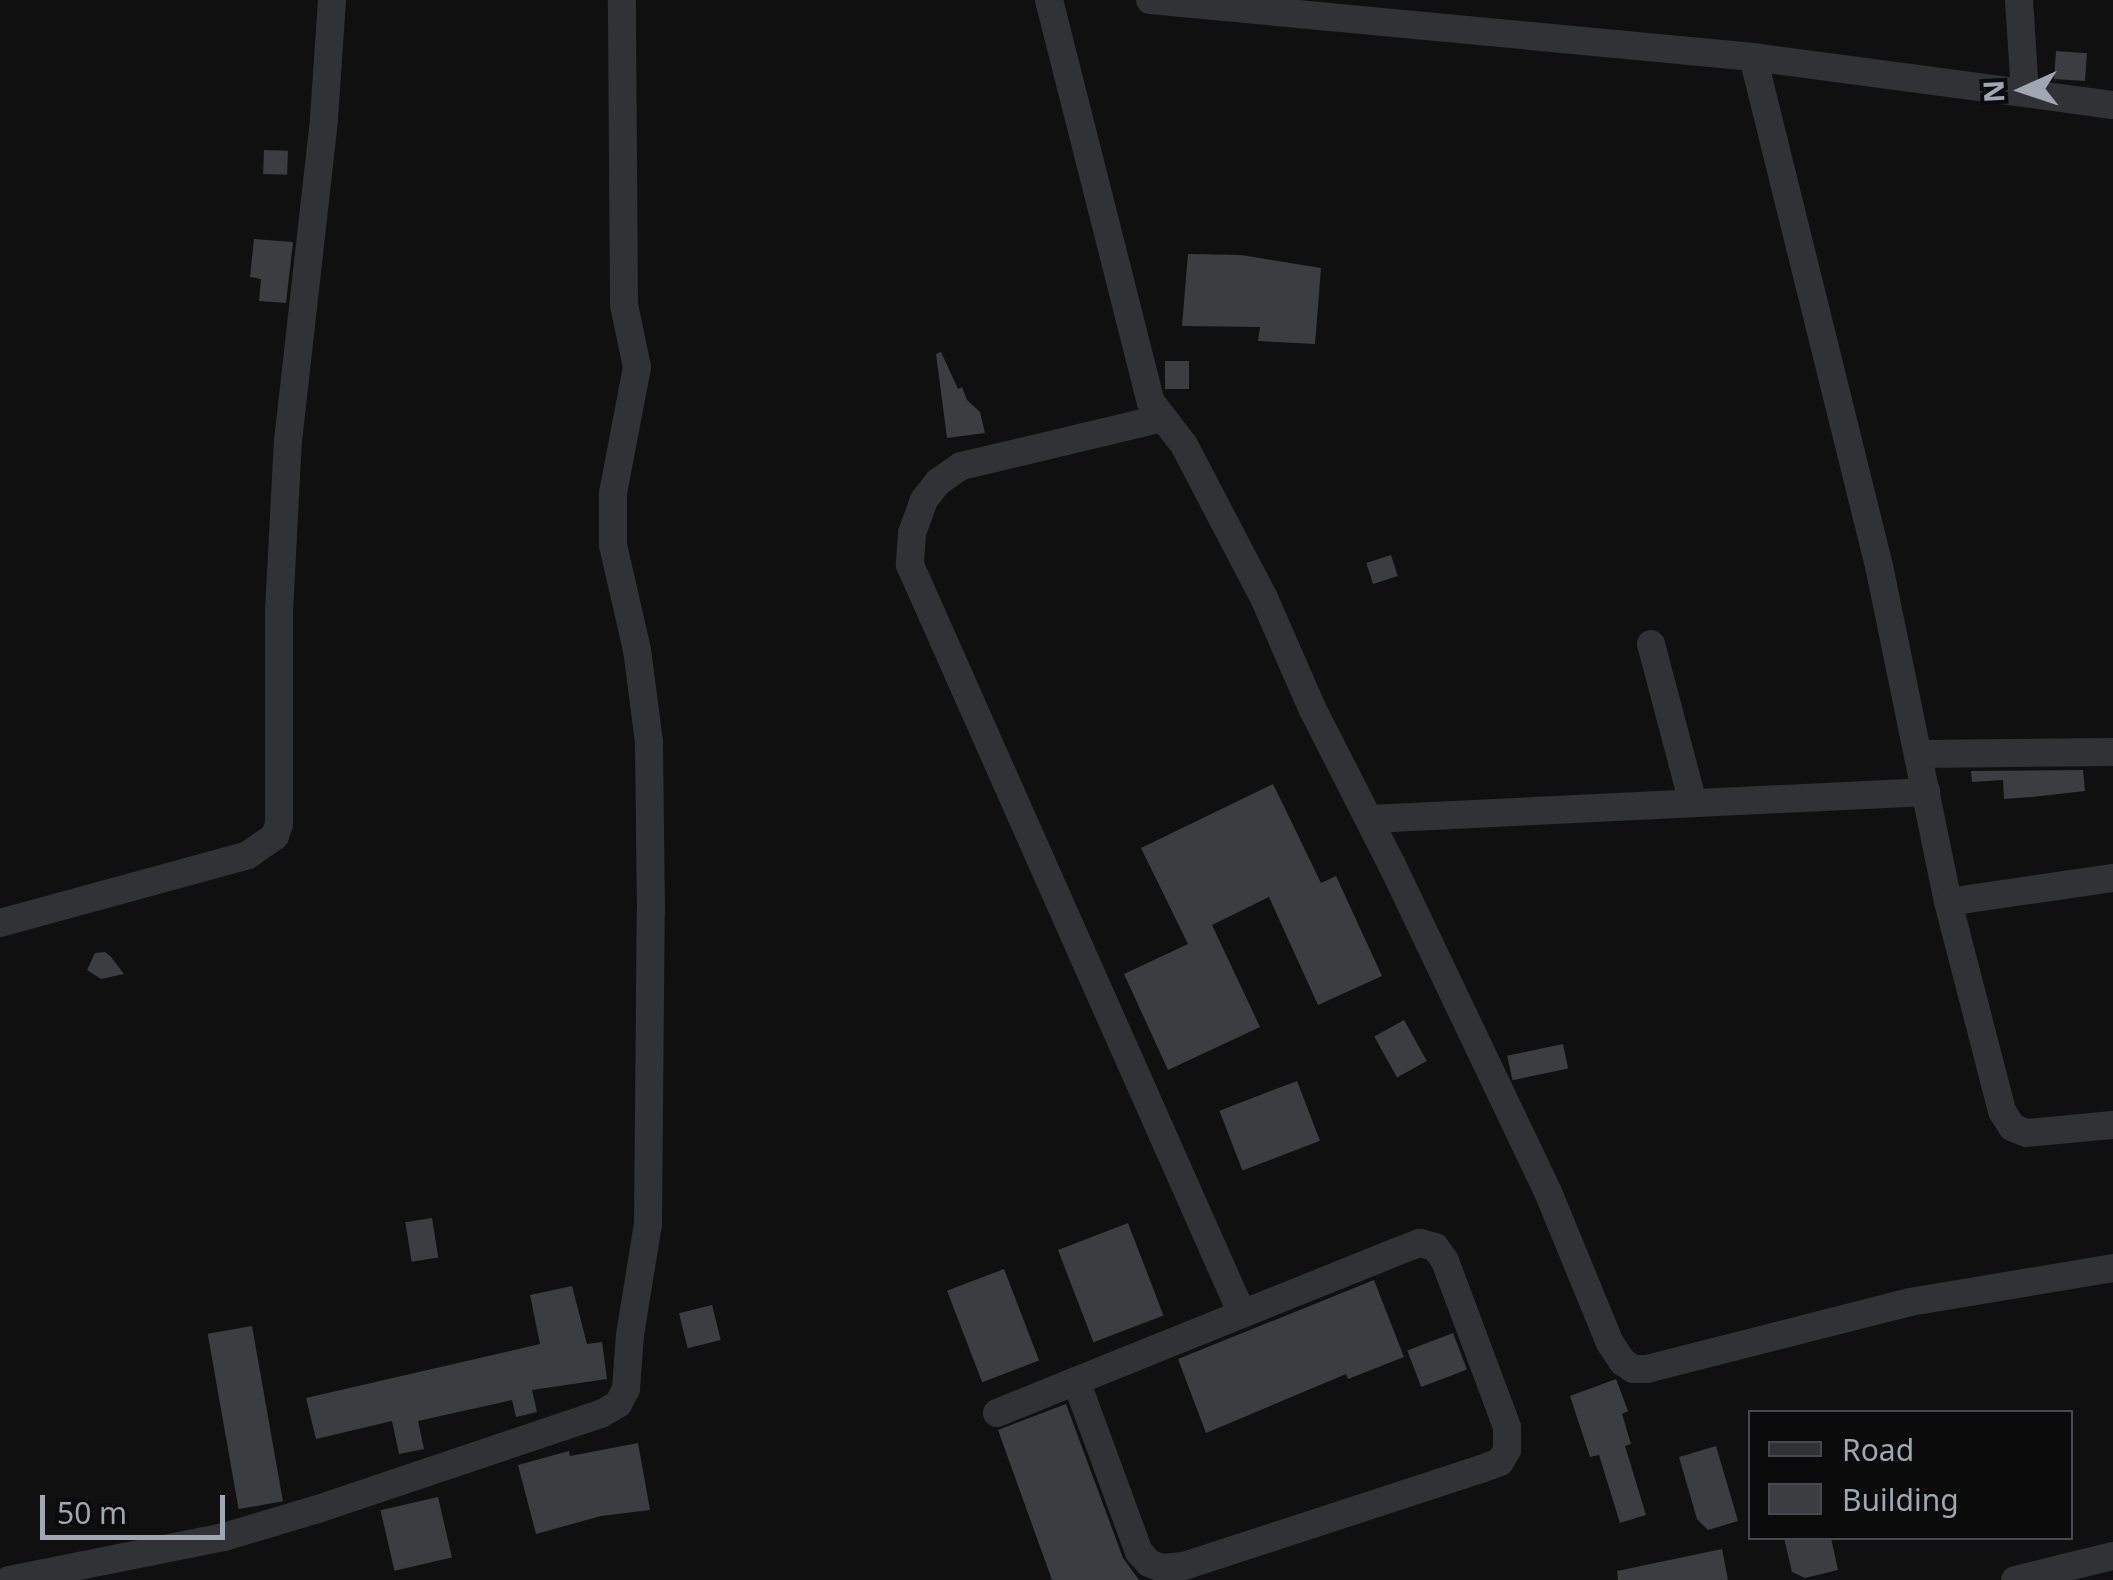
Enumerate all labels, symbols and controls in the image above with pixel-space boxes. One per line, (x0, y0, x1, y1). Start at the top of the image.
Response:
north arrow (1973, 40, 2073, 140)
text: N (1973, 79, 2013, 104)
legend (1748, 1410, 2073, 1540)
text: Road (1842, 1429, 1914, 1470)
scale bar (45, 1475, 230, 1537)
text: Building (1842, 1479, 1959, 1520)
text: 50 m (57, 1492, 127, 1533)

